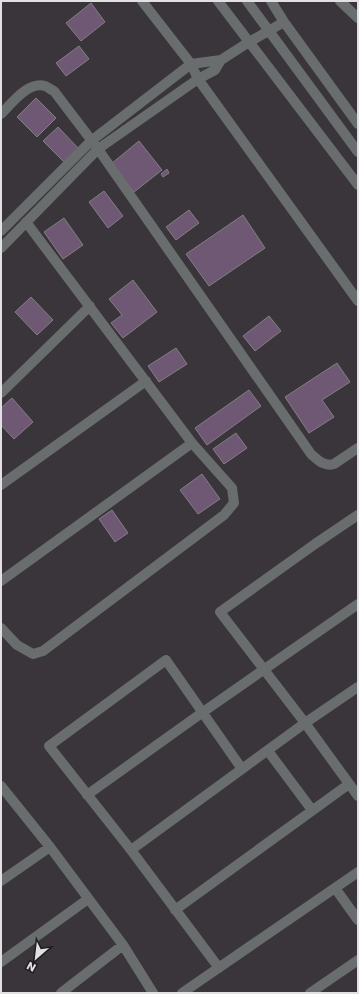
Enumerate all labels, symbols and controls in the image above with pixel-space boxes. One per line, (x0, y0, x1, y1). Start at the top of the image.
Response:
north arrow (16, 938, 56, 978)
text: N (24, 958, 39, 976)

